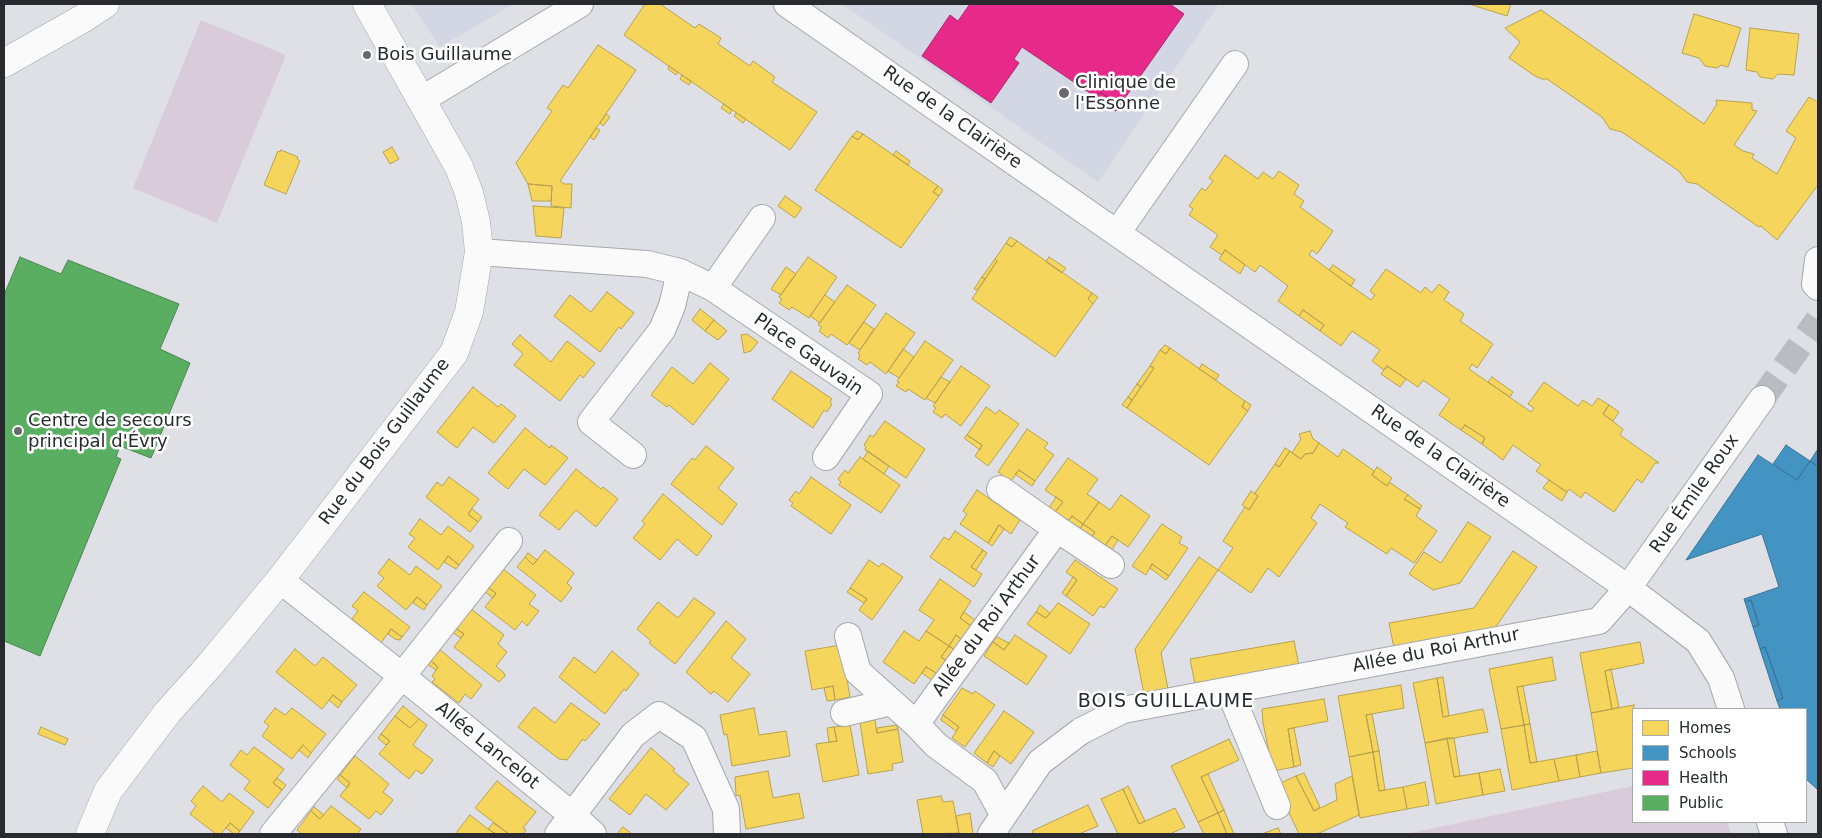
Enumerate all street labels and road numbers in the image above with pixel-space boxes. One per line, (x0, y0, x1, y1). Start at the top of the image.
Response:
street label: Rue de la Clairière (878, 62, 1026, 174)
street label: Place Gauvain (749, 309, 867, 401)
street label: Rue du Bois Guillaume (315, 354, 455, 530)
street label: Rue de la Clairière (1366, 401, 1514, 513)
street label: Rue Émile Roux (1646, 430, 1744, 558)
street label: Allée du Roi Arthur (929, 551, 1045, 701)
street label: Allée du Roi Arthur (1351, 624, 1521, 678)
street label: Allée Lancelot (431, 698, 543, 794)

